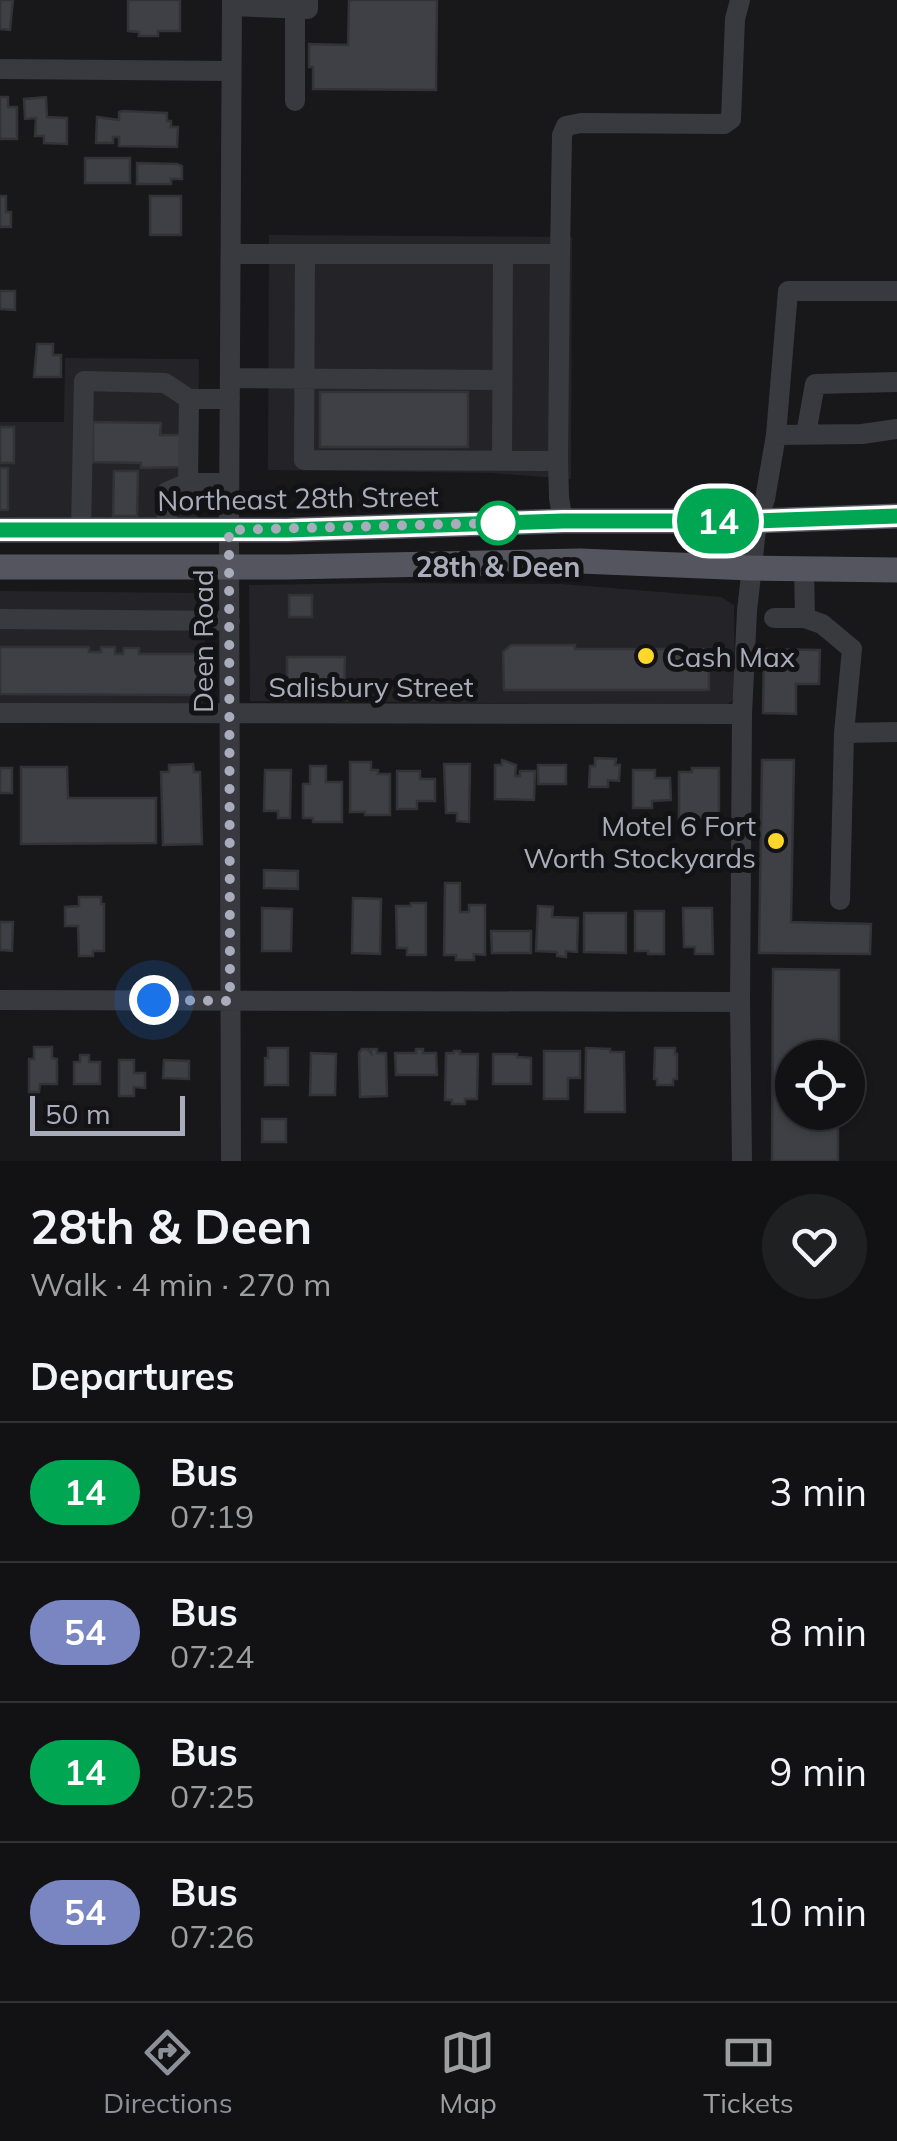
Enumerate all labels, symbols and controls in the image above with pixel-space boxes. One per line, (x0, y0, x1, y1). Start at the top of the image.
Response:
street label: Northeast 28th Street (157, 478, 439, 518)
line badge: 14 (673, 488, 763, 554)
text: 14 (697, 499, 739, 543)
marker: 28th & Deen (477, 502, 519, 544)
place label: 28th & Deen (416, 549, 580, 584)
street label: Deen Road (185, 569, 220, 713)
place label: Cash Max (666, 639, 795, 674)
marker: Cash Max (635, 645, 657, 667)
street label: Salisbury Street (268, 669, 474, 704)
place label: Motel 6 Fort Worth Stockyards (523, 808, 756, 875)
marker: Motel 6 Fort Worth Stockyards (765, 830, 787, 852)
your location (129, 975, 179, 1025)
map controls (775, 1040, 865, 1130)
button: locate (775, 1040, 865, 1130)
scale bar (30, 1091, 185, 1136)
text: 50 m (45, 1096, 111, 1131)
button: heart (762, 1194, 867, 1299)
text: 28th & Deen (30, 1196, 312, 1256)
text: Walk · 4 min · 270 m (30, 1264, 331, 1304)
text: Departures (30, 1352, 234, 1400)
text: Bus (170, 1448, 238, 1496)
text: 3 min (770, 1468, 867, 1516)
text: 14 (64, 1470, 106, 1514)
text: 07:19 (170, 1496, 254, 1536)
text: Bus (170, 1588, 238, 1636)
text: 8 min (770, 1608, 867, 1656)
text: 54 (64, 1610, 106, 1654)
text: 07:24 (170, 1636, 254, 1676)
text: Bus (170, 1728, 238, 1776)
text: 9 min (770, 1748, 867, 1796)
text: 14 (64, 1750, 106, 1794)
text: 07:25 (170, 1776, 254, 1816)
text: Bus (170, 1868, 238, 1916)
text: 10 min (747, 1888, 867, 1936)
text: 54 (64, 1890, 106, 1934)
text: 07:26 (170, 1916, 254, 1956)
tab: Directions (103, 2025, 233, 2120)
tab: Map (439, 2025, 497, 2120)
tab: Tickets (703, 2025, 794, 2120)

